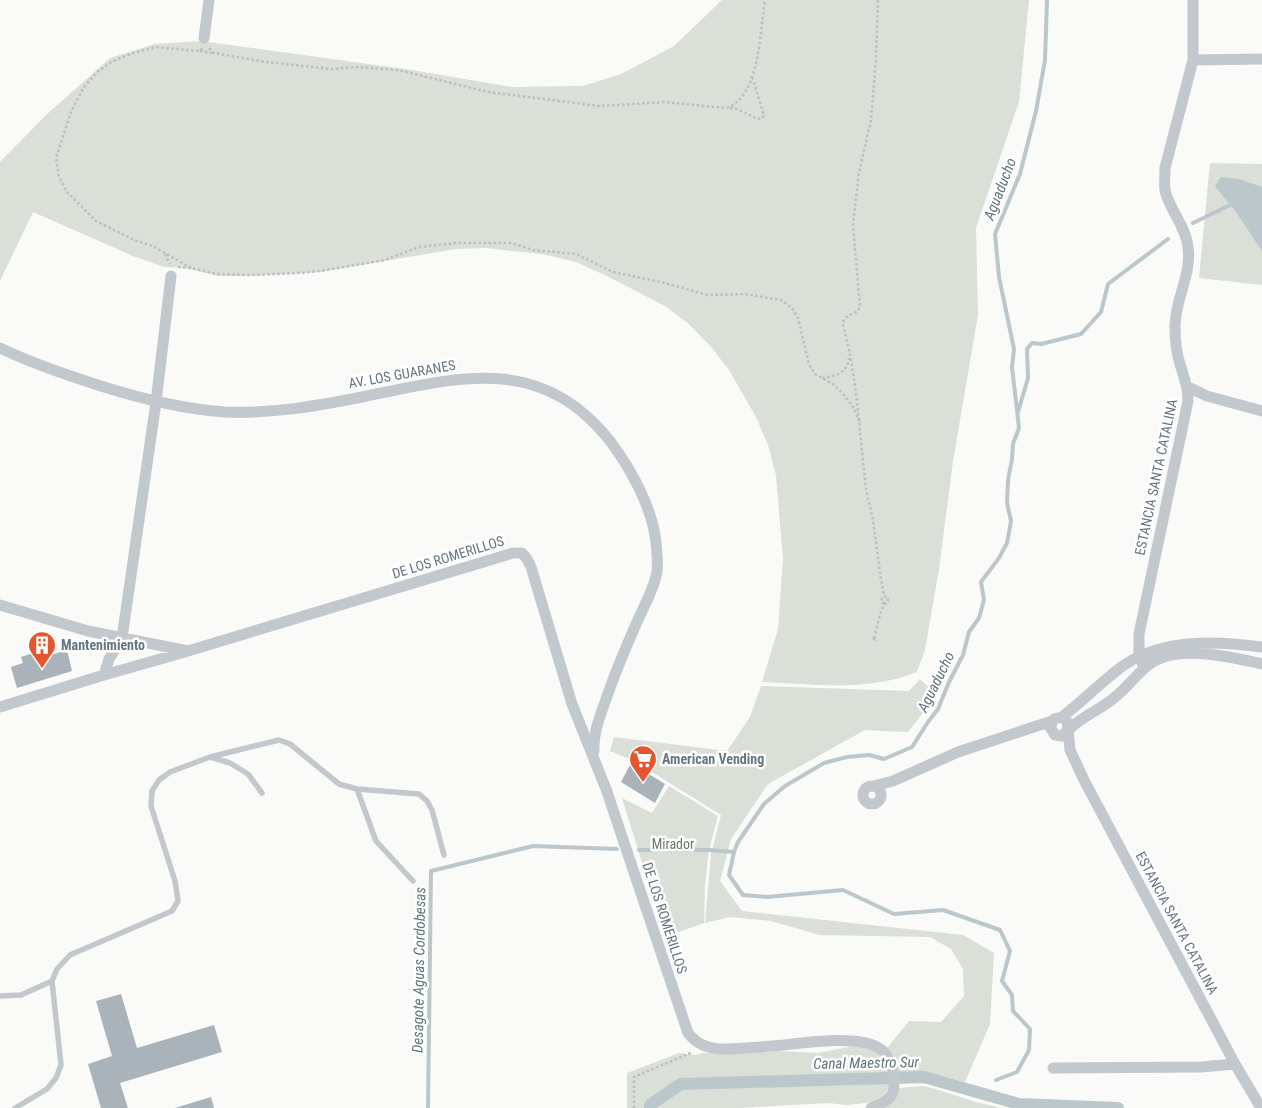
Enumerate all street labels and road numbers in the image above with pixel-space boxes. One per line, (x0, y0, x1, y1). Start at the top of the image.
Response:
street label: AV. LOS GUARANES (347, 357, 457, 391)
street label: ESTANCIA SANTA CATALINA (1132, 397, 1180, 557)
street label: DE LOS ROMERILLOS (390, 532, 506, 582)
street label: ESTANCIA SANTA CATALINA (1133, 849, 1221, 997)
street label: DE LOS ROMERILLOS (639, 860, 691, 976)

